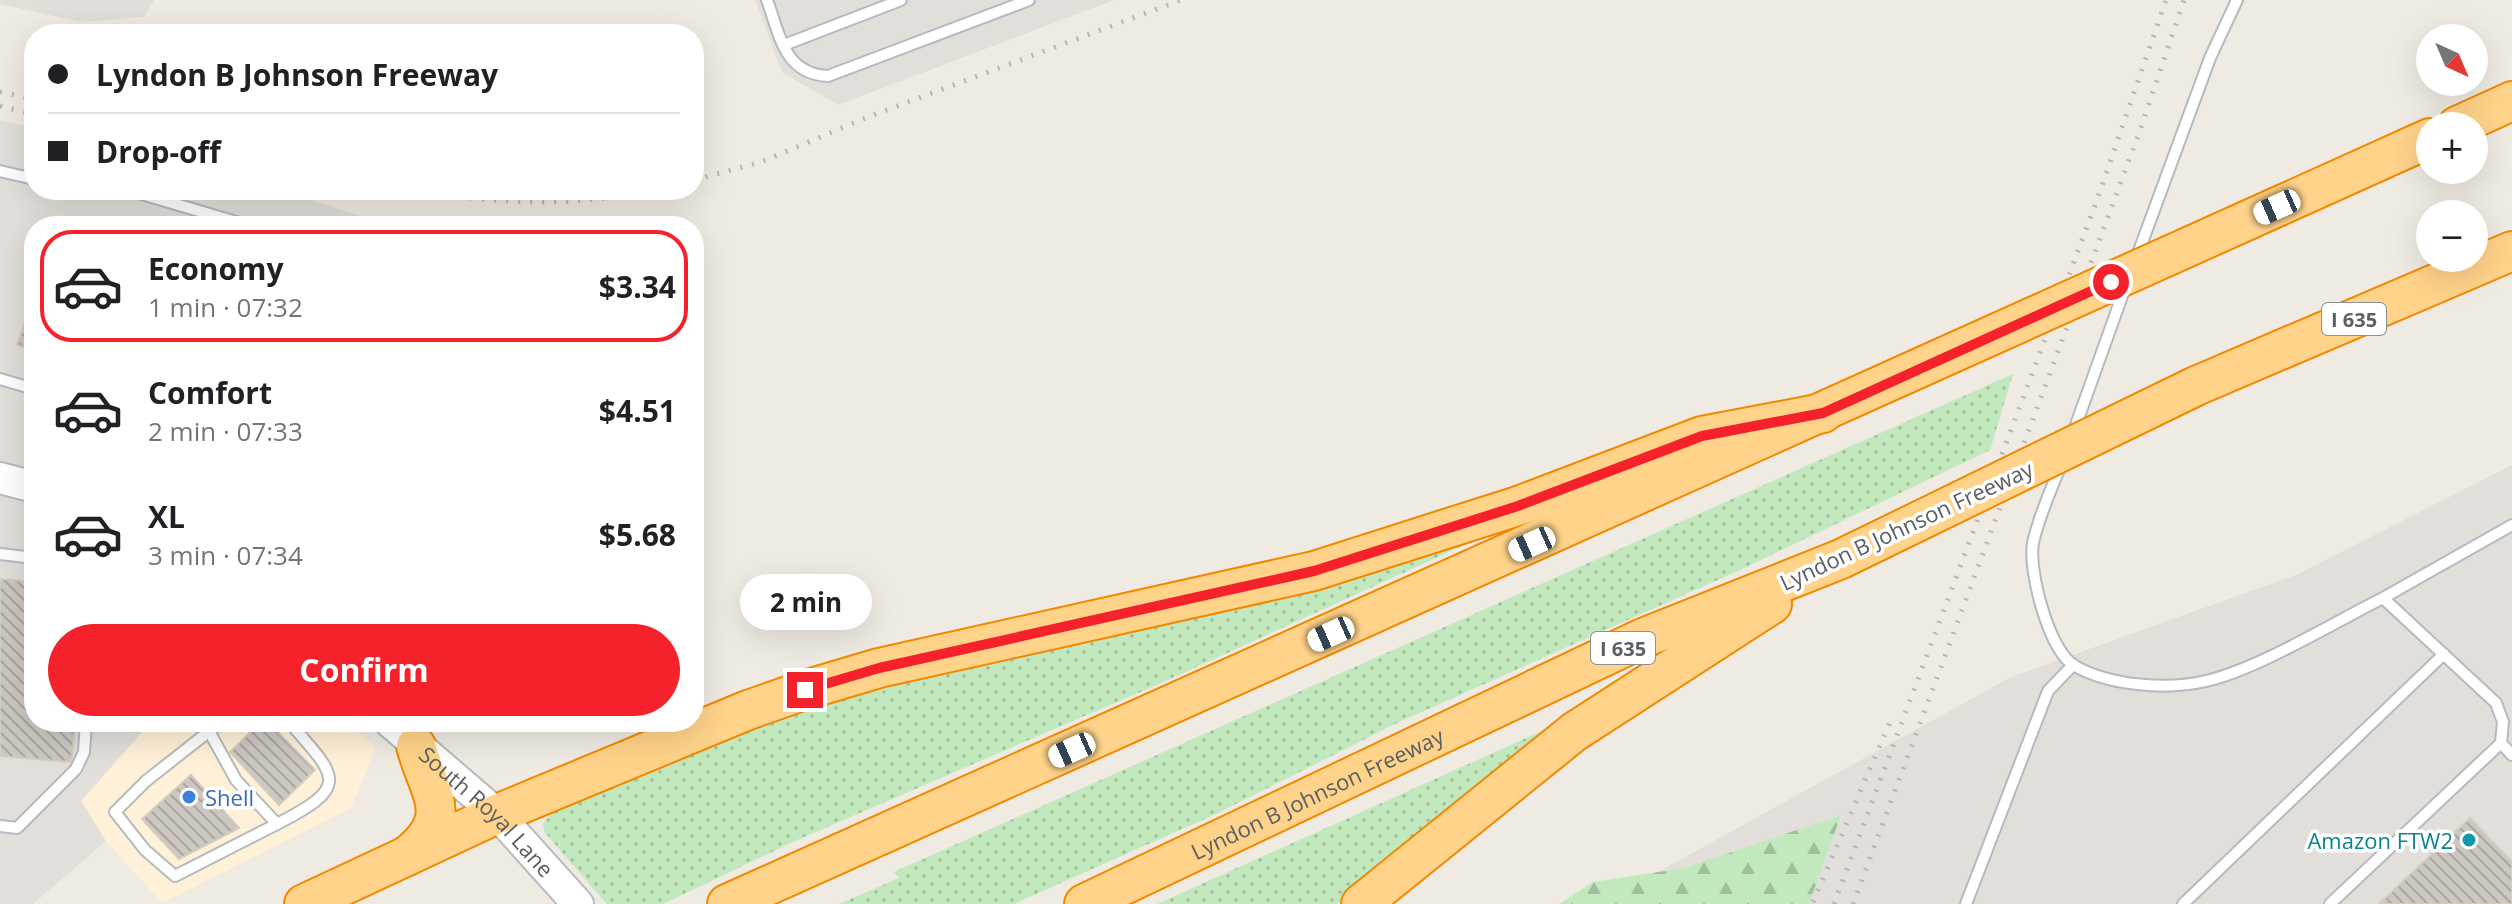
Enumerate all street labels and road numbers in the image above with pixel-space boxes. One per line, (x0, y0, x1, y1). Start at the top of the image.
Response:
road number: I 635 (2322, 303, 2386, 335)
street label: Lyndon B Johnson Freeway (1774, 453, 2038, 597)
road number: I 635 (1591, 632, 1655, 664)
street label: Lyndon B Johnson Freeway (1186, 720, 1449, 866)
street label: South Royal Lane (413, 739, 561, 883)

